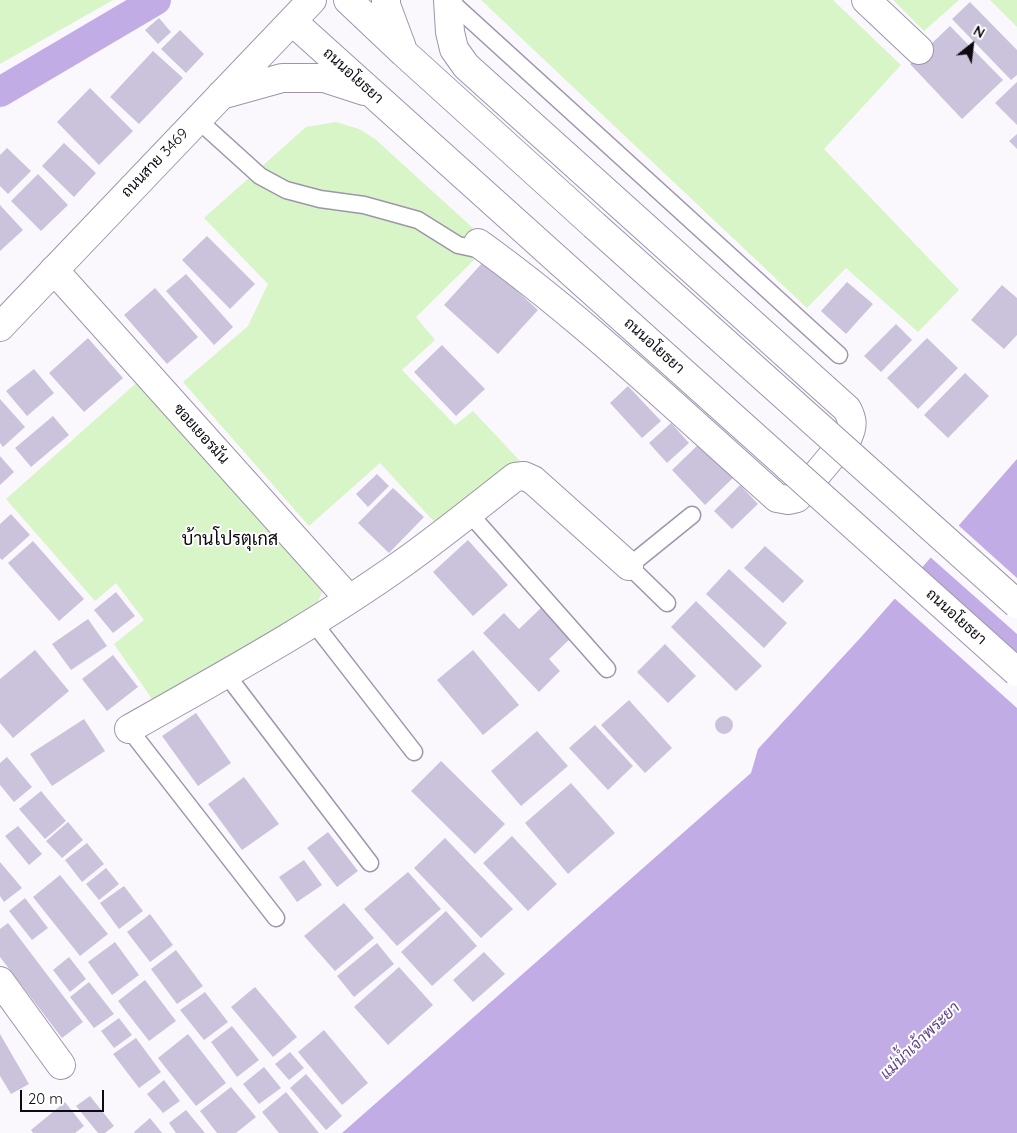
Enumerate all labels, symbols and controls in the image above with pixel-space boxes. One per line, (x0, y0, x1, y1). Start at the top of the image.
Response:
north arrow (947, 20, 997, 70)
text: N (970, 22, 988, 42)
street label: ถนนอโยธยา (319, 44, 387, 108)
street label: ถนนสาย 3469 (118, 125, 192, 201)
street label: ถนนอโยธยา (620, 314, 688, 378)
street label: ซอยเยอรมัน (169, 400, 233, 468)
district label: บ้านโปรตุเกส (182, 529, 278, 551)
street label: ถนนอโยธยา (922, 585, 990, 649)
water label: แม่น้ำเจ้าพระยา (876, 998, 964, 1084)
scale bar (22, 1080, 106, 1112)
text: 20 m (28, 1089, 63, 1108)

